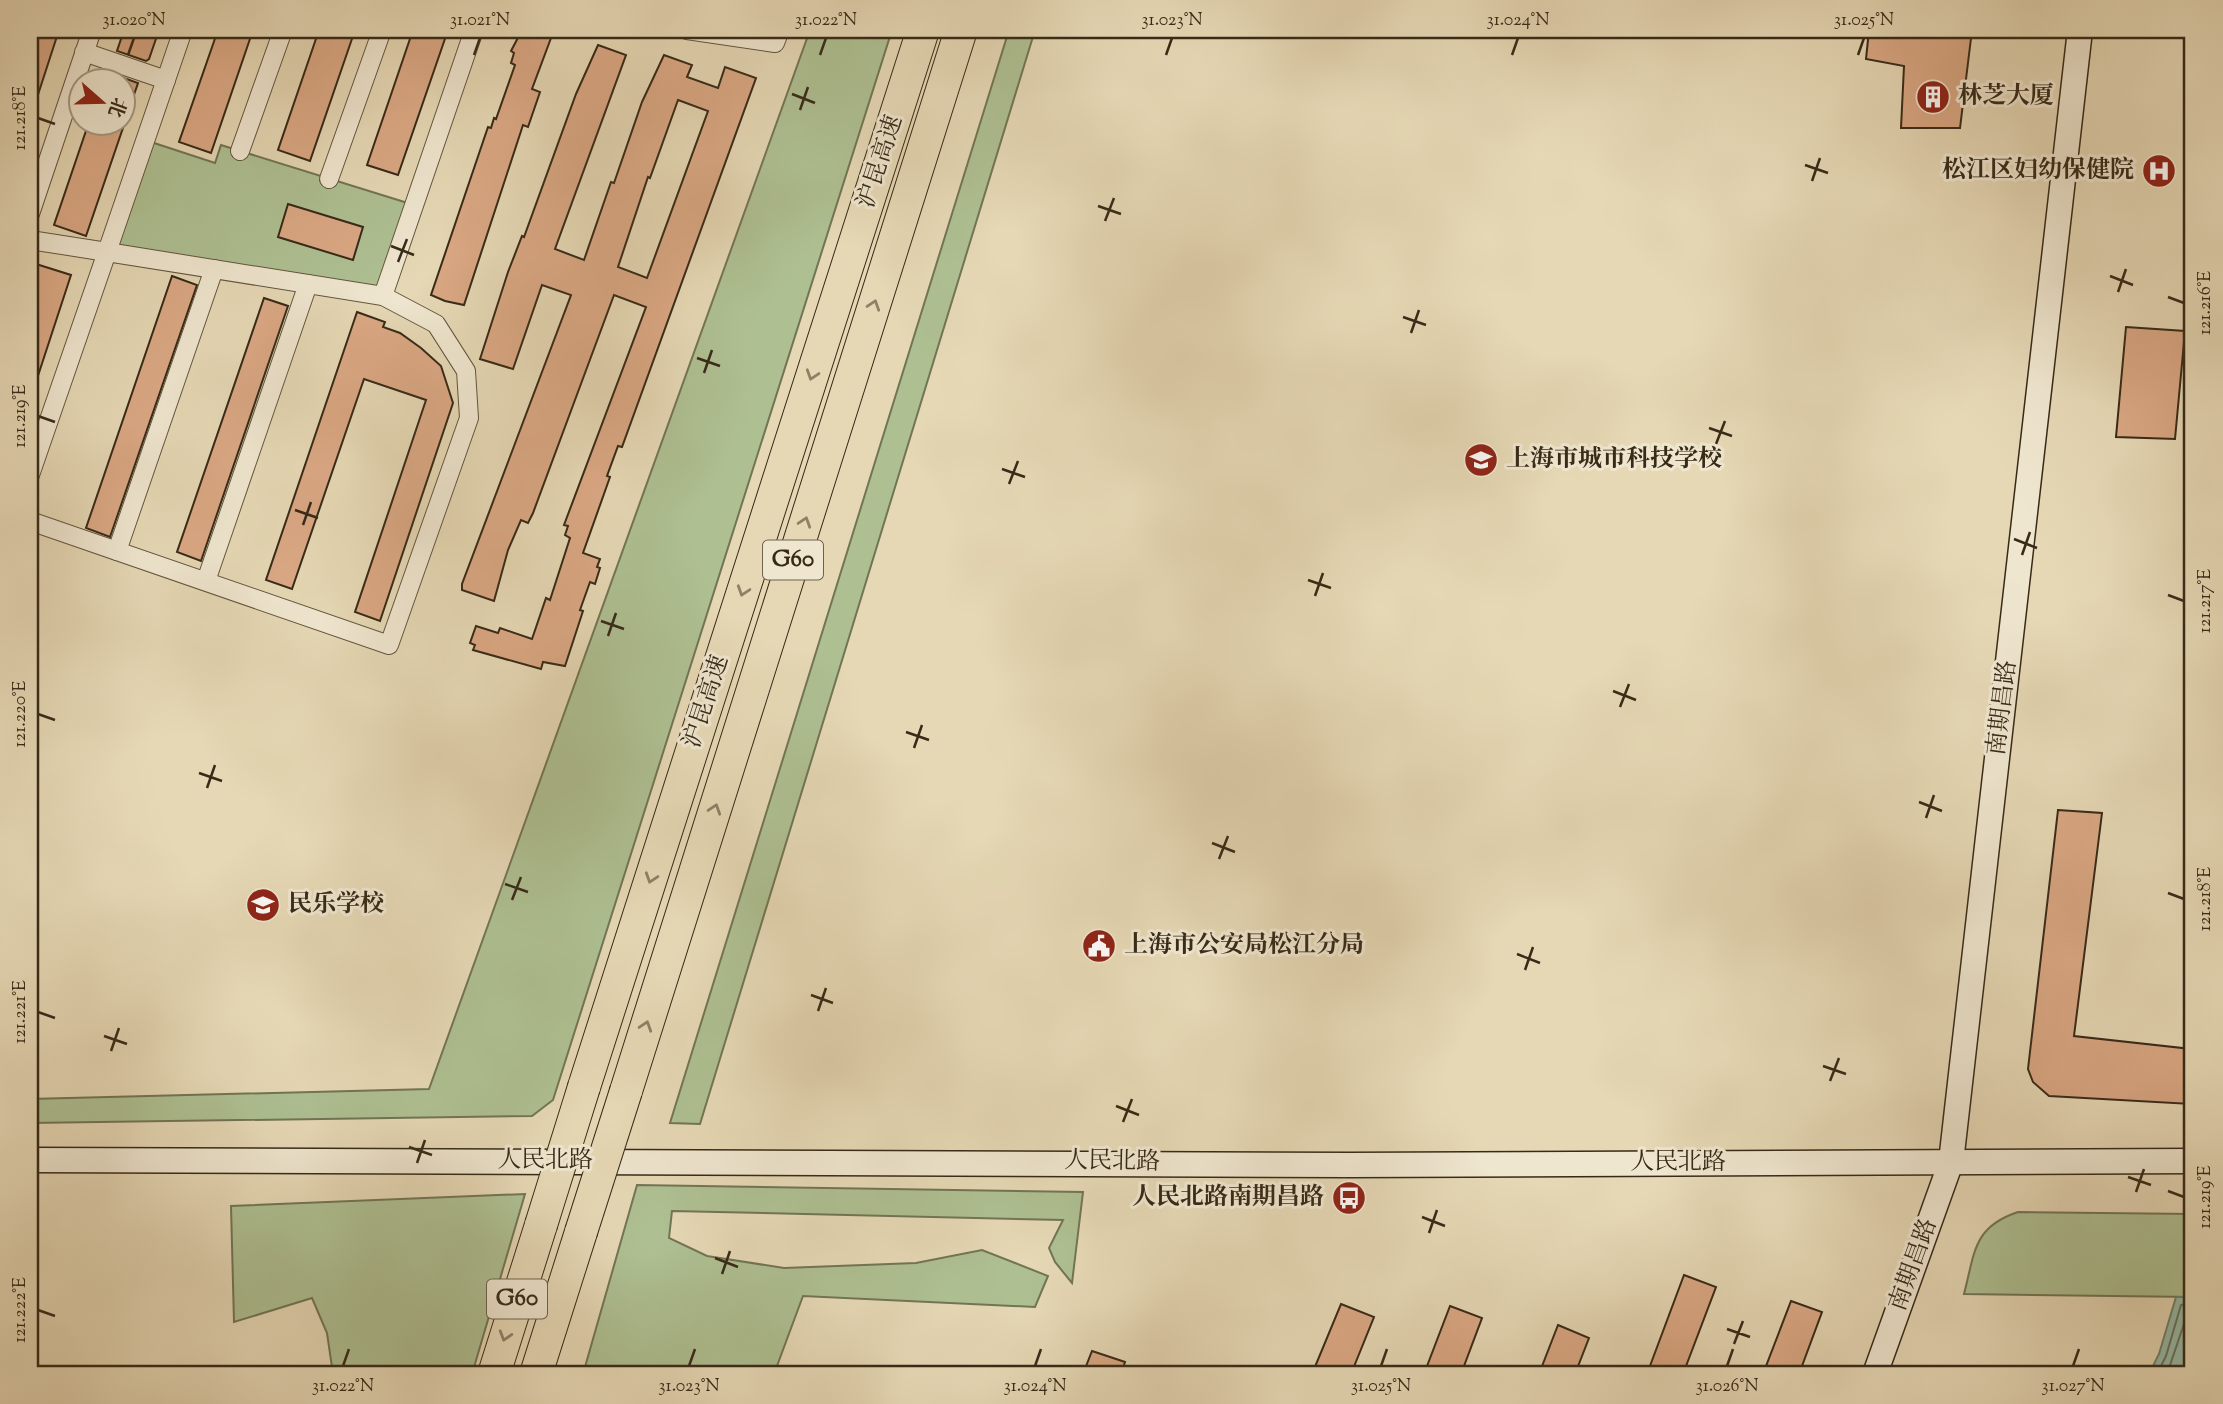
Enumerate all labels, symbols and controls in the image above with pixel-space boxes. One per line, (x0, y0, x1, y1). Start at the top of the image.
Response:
text: 31.020°N (102, 8, 166, 34)
text: 31.021°N (450, 8, 510, 34)
text: 31.022°N (795, 8, 857, 34)
text: 31.023°N (1141, 8, 1203, 34)
text: 31.024°N (1486, 8, 1550, 34)
text: 31.025°N (1834, 8, 1894, 34)
north arrow (66, 66, 136, 136)
building icon: 林芝大厦 (1914, 78, 1952, 116)
place label: 林芝大厦 (1958, 80, 2054, 114)
text: 121.218°E (8, 86, 34, 150)
text: 北 (100, 93, 132, 121)
street label: 沪昆高速 (850, 111, 912, 213)
hospital icon: 松江区妇幼保健院 (2140, 152, 2178, 190)
place label: 松江区妇幼保健院 (1942, 154, 2134, 188)
text: 121.216°E (2193, 271, 2219, 335)
one-way arrow (866, 299, 880, 312)
one-way arrow (806, 368, 821, 380)
text: 121.219°E (8, 384, 34, 448)
school or university icon: 上海市城市科技学校 (1462, 441, 1500, 479)
place label: 上海市城市科技学校 (1506, 443, 1722, 477)
one-way arrow (797, 516, 812, 528)
road number: G60 (763, 540, 823, 580)
text: 121.217°E (2193, 569, 2219, 633)
one-way arrow (737, 585, 751, 597)
street label: 沪昆高速 (676, 651, 738, 753)
street label: 南期昌路 (1980, 658, 2026, 758)
text: 121.220°E (8, 681, 34, 747)
one-way arrow (706, 803, 721, 815)
text: 121.218°E (2193, 867, 2219, 931)
one-way arrow (645, 871, 659, 884)
school or university icon: 民乐学校 (244, 886, 282, 924)
place label: 民乐学校 (288, 888, 384, 922)
public building icon: 上海市公安局松江分局 (1080, 927, 1118, 965)
place label: 上海市公安局松江分局 (1124, 929, 1364, 963)
text: 121.221°E (8, 980, 34, 1044)
one-way arrow (638, 1020, 652, 1033)
street label: 人民北路 (497, 1144, 593, 1178)
street label: 人民北路 (1064, 1144, 1160, 1180)
street label: 人民北路 (1630, 1146, 1726, 1180)
text: 121.219°E (2193, 1165, 2219, 1229)
bus stop icon: 人民北路南期昌路 (1330, 1179, 1368, 1217)
place label: 人民北路南期昌路 (1132, 1181, 1324, 1215)
street label: 南期昌路 (1882, 1214, 1946, 1316)
text: 121.222°E (8, 1277, 34, 1343)
road number: G60 (487, 1280, 547, 1318)
one-way arrow (499, 1330, 514, 1342)
text: 31.022°N (312, 1374, 374, 1400)
text: 31.023°N (658, 1374, 720, 1400)
text: 31.024°N (1003, 1374, 1067, 1400)
text: 31.025°N (1351, 1374, 1411, 1400)
text: 31.026°N (1695, 1374, 1759, 1400)
text: 31.027°N (2041, 1374, 2105, 1400)

